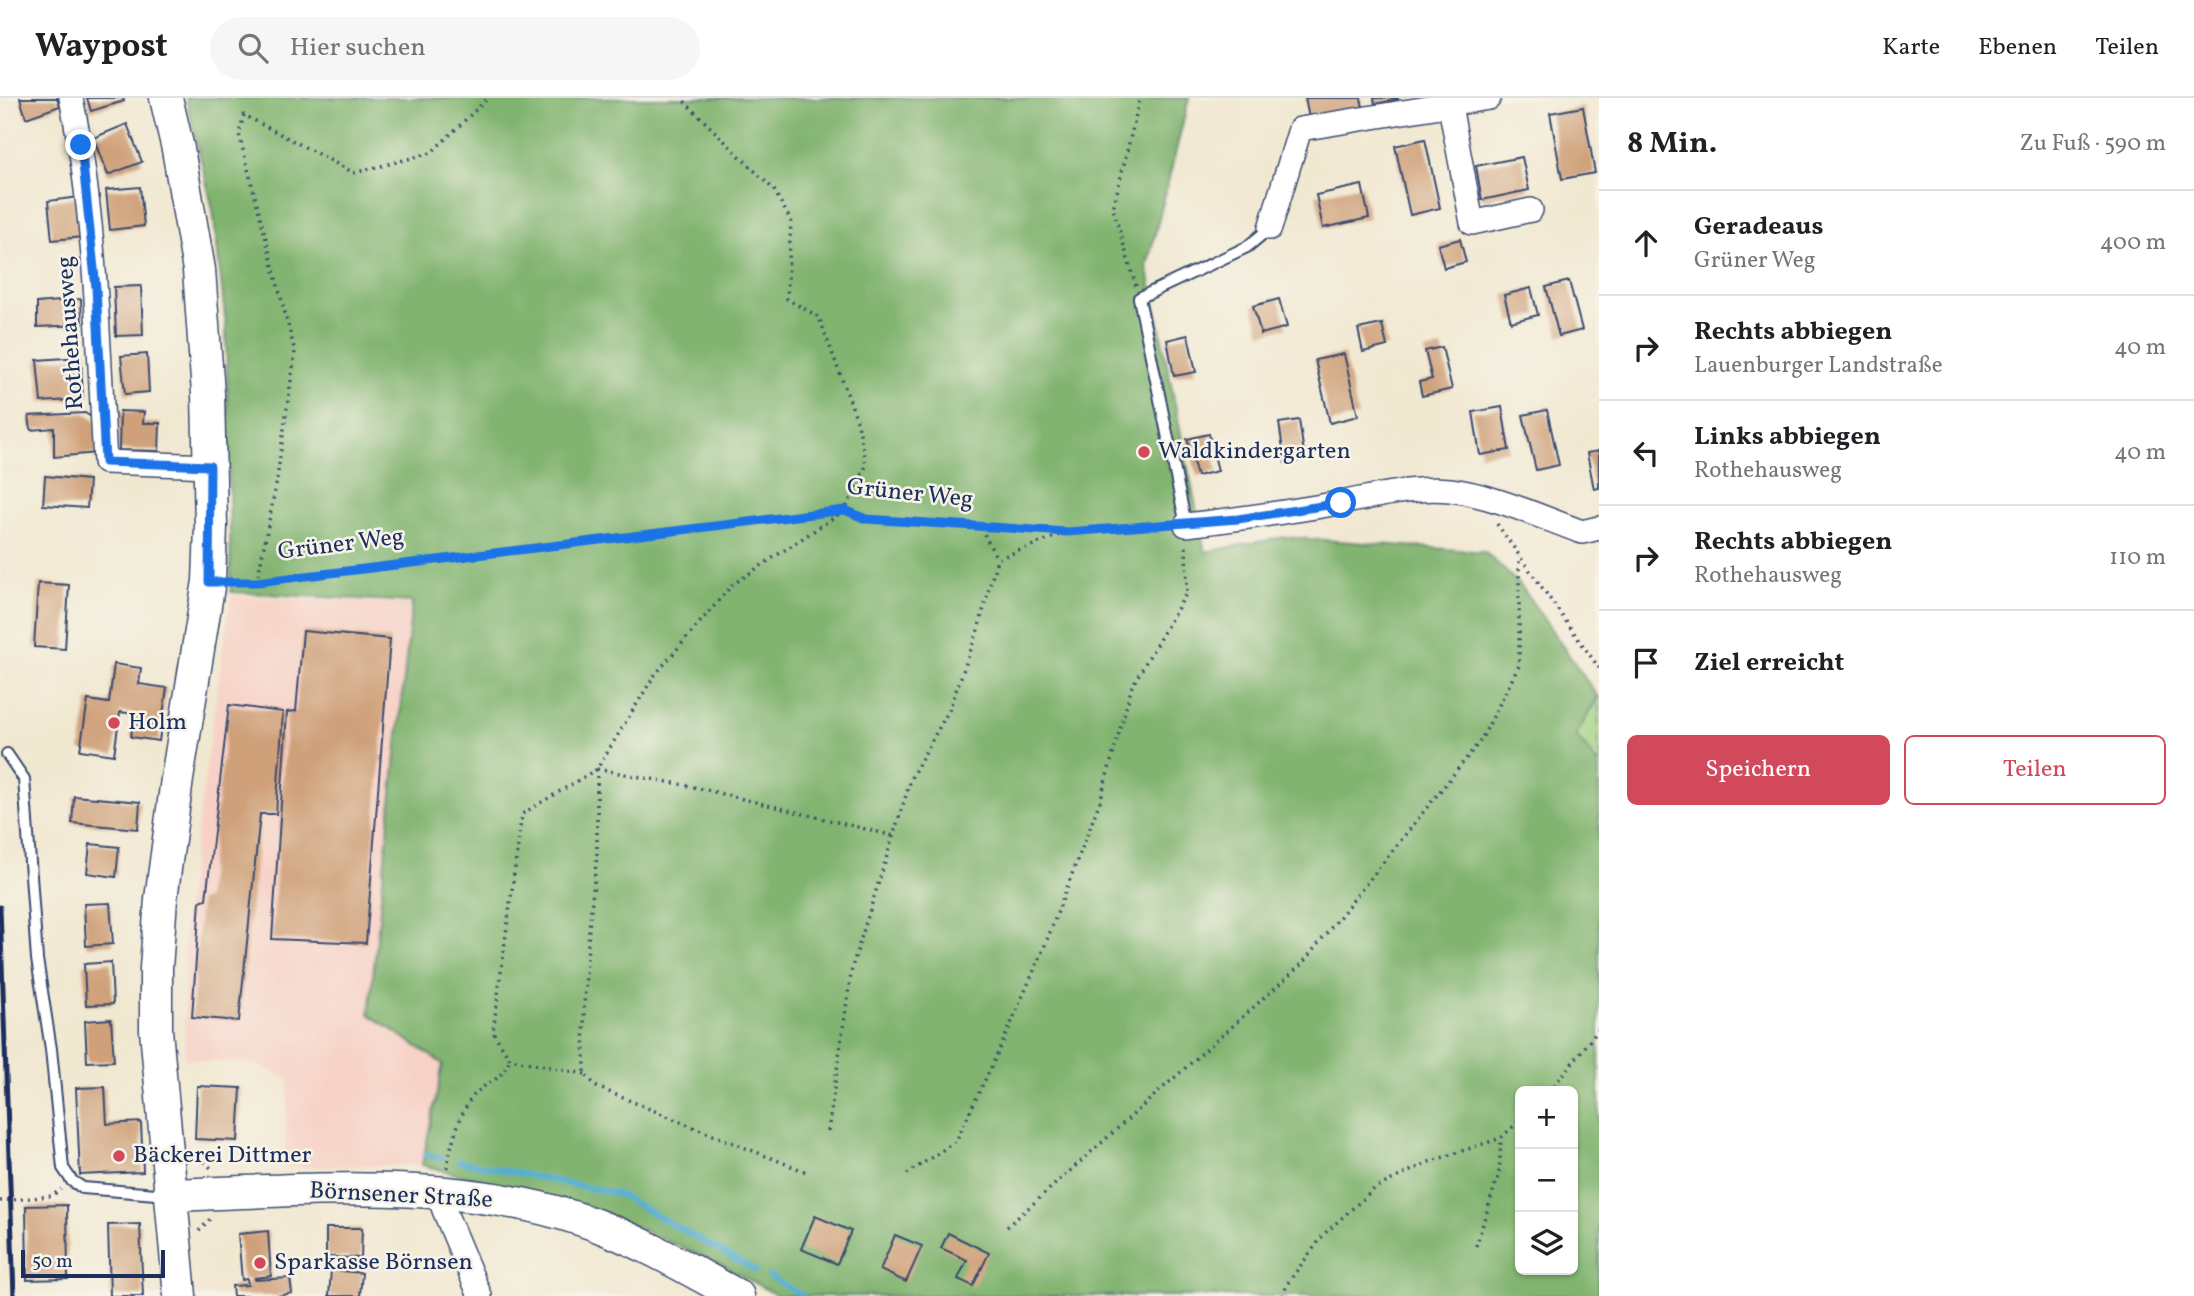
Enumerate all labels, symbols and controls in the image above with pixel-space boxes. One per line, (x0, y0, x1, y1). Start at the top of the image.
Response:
search box (210, 17, 700, 80)
text: Waypost (35, 25, 168, 71)
icon: search (234, 29, 272, 67)
text: Hier suchen (290, 30, 426, 66)
text: Karte (1882, 31, 1940, 65)
text: Ebenen (1978, 31, 2057, 65)
text: Teilen (2095, 31, 2159, 65)
text: 8 Min. (1627, 123, 1717, 165)
text: Zu Fuß · 590 m (2019, 128, 2166, 160)
route end (65, 129, 96, 160)
text: Geradeaus (1694, 209, 1823, 245)
icon: ahead (1627, 224, 1665, 262)
text: 400 m (2100, 227, 2166, 259)
text: Grüner Weg (1694, 245, 1816, 277)
street label: Rothehausweg (49, 255, 93, 411)
text: Rechts abbiegen (1694, 314, 1892, 350)
icon: right (1627, 329, 1665, 367)
text: 40 m (2114, 332, 2166, 364)
text: Lauenburger Landstraße (1694, 350, 1943, 382)
text: Links abbiegen (1694, 419, 1881, 455)
icon: left (1627, 434, 1665, 472)
place label: Waldkindergarten (1158, 435, 1351, 469)
text: 40 m (2114, 437, 2166, 469)
marker: Waldkindergarten (1136, 444, 1152, 460)
text: Rothehausweg (1694, 455, 1842, 487)
street label: Grüner Weg (845, 470, 975, 518)
route start (1325, 487, 1356, 518)
street label: Grüner Weg (276, 520, 406, 570)
text: Rechts abbiegen (1694, 524, 1892, 560)
icon: right (1627, 539, 1665, 577)
text: 110 m (2109, 542, 2166, 574)
text: Rothehausweg (1694, 560, 1842, 592)
icon: arrive (1627, 644, 1665, 682)
text: Ziel erreicht (1694, 645, 1844, 681)
place label: Holm (128, 706, 187, 740)
marker: Holm (106, 715, 122, 731)
button: Speichern (1627, 735, 1890, 805)
button: Teilen (1904, 735, 2166, 805)
map controls (1515, 1086, 1578, 1275)
button: + (1515, 1086, 1578, 1149)
place label: Bäckerei Dittmer (133, 1139, 312, 1173)
marker: Bäckerei Dittmer (111, 1148, 127, 1164)
button: − (1515, 1149, 1578, 1212)
street label: Börnsener Straße (308, 1174, 494, 1218)
button: layers (1515, 1212, 1578, 1275)
place label: Sparkasse Börnsen (274, 1246, 473, 1280)
scale bar (21, 1247, 164, 1279)
text: 50 m (32, 1249, 73, 1275)
marker: Sparkasse Börnsen (252, 1255, 268, 1271)

